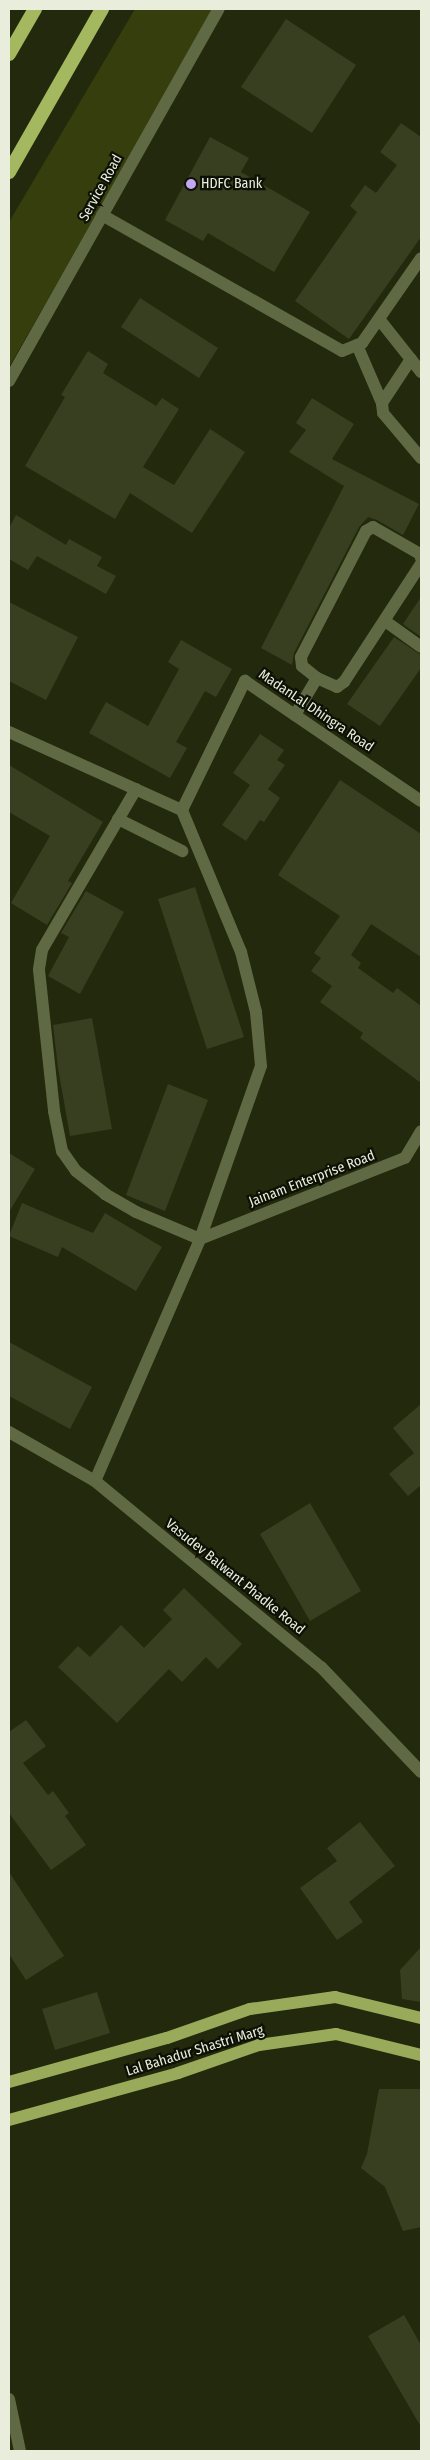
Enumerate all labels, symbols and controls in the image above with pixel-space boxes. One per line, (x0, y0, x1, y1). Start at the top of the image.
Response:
street label: Service Road (76, 152, 126, 224)
place label: HDFC Bank (201, 176, 262, 192)
marker: HDFC Bank (185, 178, 197, 190)
street label: MadanLal Dhingra Road (255, 666, 377, 756)
street label: Jainam Enterprise Road (247, 1147, 377, 1211)
street label: Vasudev Balwant Phadke Road (162, 1516, 308, 1638)
street label: Lal Bahadur Shastri Marg (124, 2022, 266, 2080)

